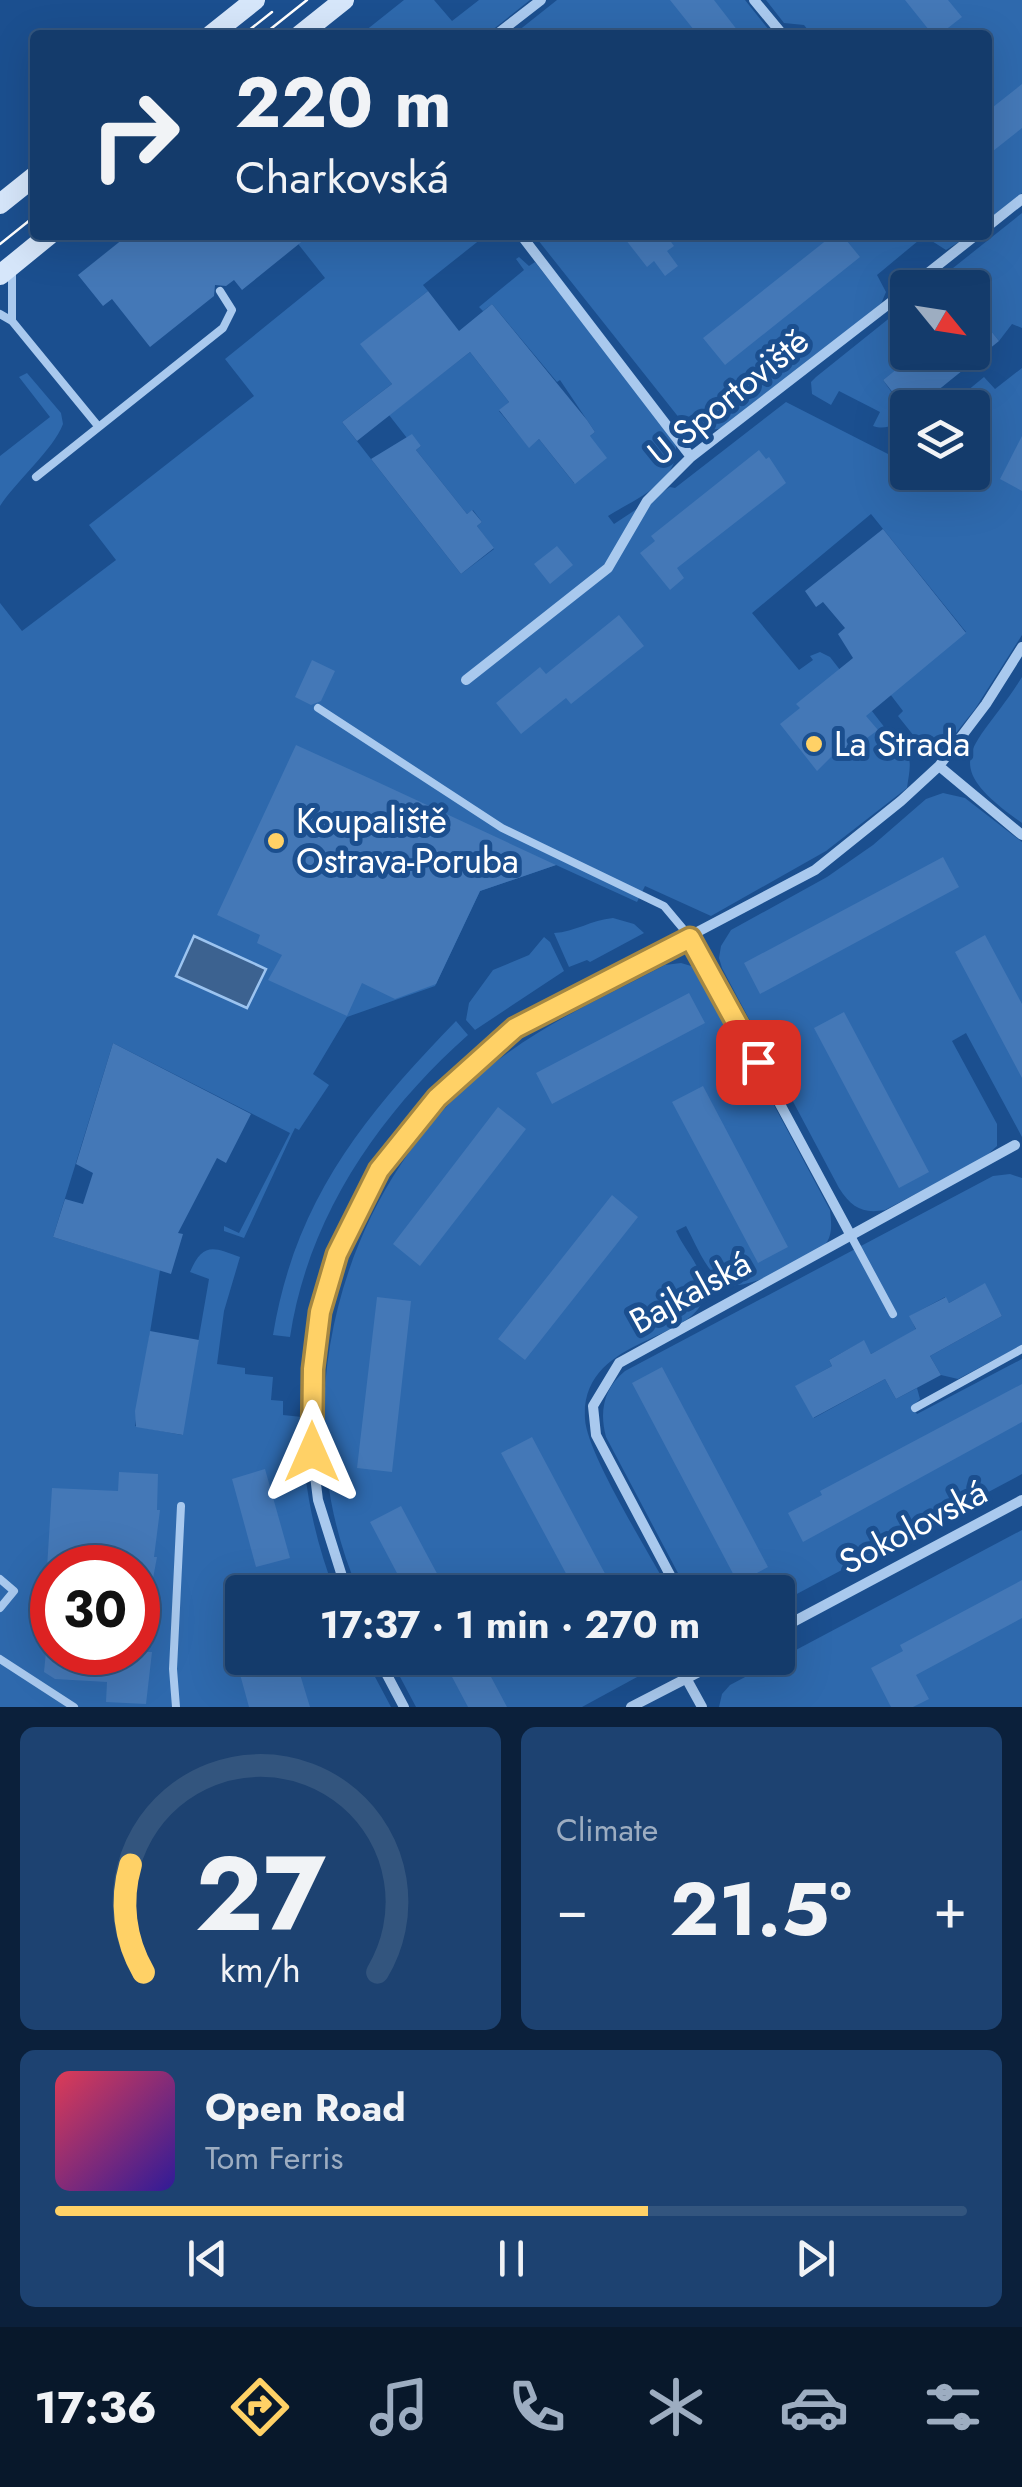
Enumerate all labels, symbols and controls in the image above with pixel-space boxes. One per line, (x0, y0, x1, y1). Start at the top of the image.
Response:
text: 220 m (235, 52, 452, 153)
icon: right (70, 70, 200, 200)
text: Charkovská (235, 145, 449, 210)
north arrow (890, 270, 990, 370)
map controls (890, 270, 990, 490)
street label: U Sportoviště (637, 316, 819, 478)
button: layers (890, 390, 990, 490)
place label: La Strada (834, 719, 970, 769)
marker: La Strada (803, 733, 825, 755)
place label: Koupaliště Ostrava-Poruba (296, 796, 519, 886)
marker: Koupaliště Ostrava-Poruba (265, 830, 287, 852)
pin (716, 1020, 801, 1105)
icon: arrive (731, 1035, 786, 1090)
street label: Bajkalská (620, 1238, 760, 1346)
position arrow (260, 1400, 364, 1504)
street label: Sokolovská (830, 1467, 996, 1587)
speed limit sign: 30 (30, 1545, 160, 1675)
text: 17:37 · 1 min · 270 m (320, 1597, 700, 1652)
text: Climate (556, 1807, 658, 1853)
text: 27 (195, 1819, 326, 1969)
text: 21.5° (670, 1855, 852, 1963)
text: − (556, 1869, 588, 1949)
text: + (933, 1869, 967, 1949)
text: km/h (220, 1944, 301, 1995)
text: Open Road (205, 2080, 406, 2135)
text: Tom Ferris (205, 2135, 343, 2181)
icon: previous (180, 2231, 235, 2286)
icon: pause (484, 2231, 539, 2286)
icon: next (788, 2231, 843, 2286)
icon: directions (225, 2372, 295, 2442)
icon: music (364, 2372, 434, 2442)
icon: phone (502, 2372, 572, 2442)
icon: climate (641, 2372, 711, 2442)
icon: car (779, 2372, 849, 2442)
icon: filters (918, 2372, 988, 2442)
text: 17:36 (34, 2375, 157, 2440)

